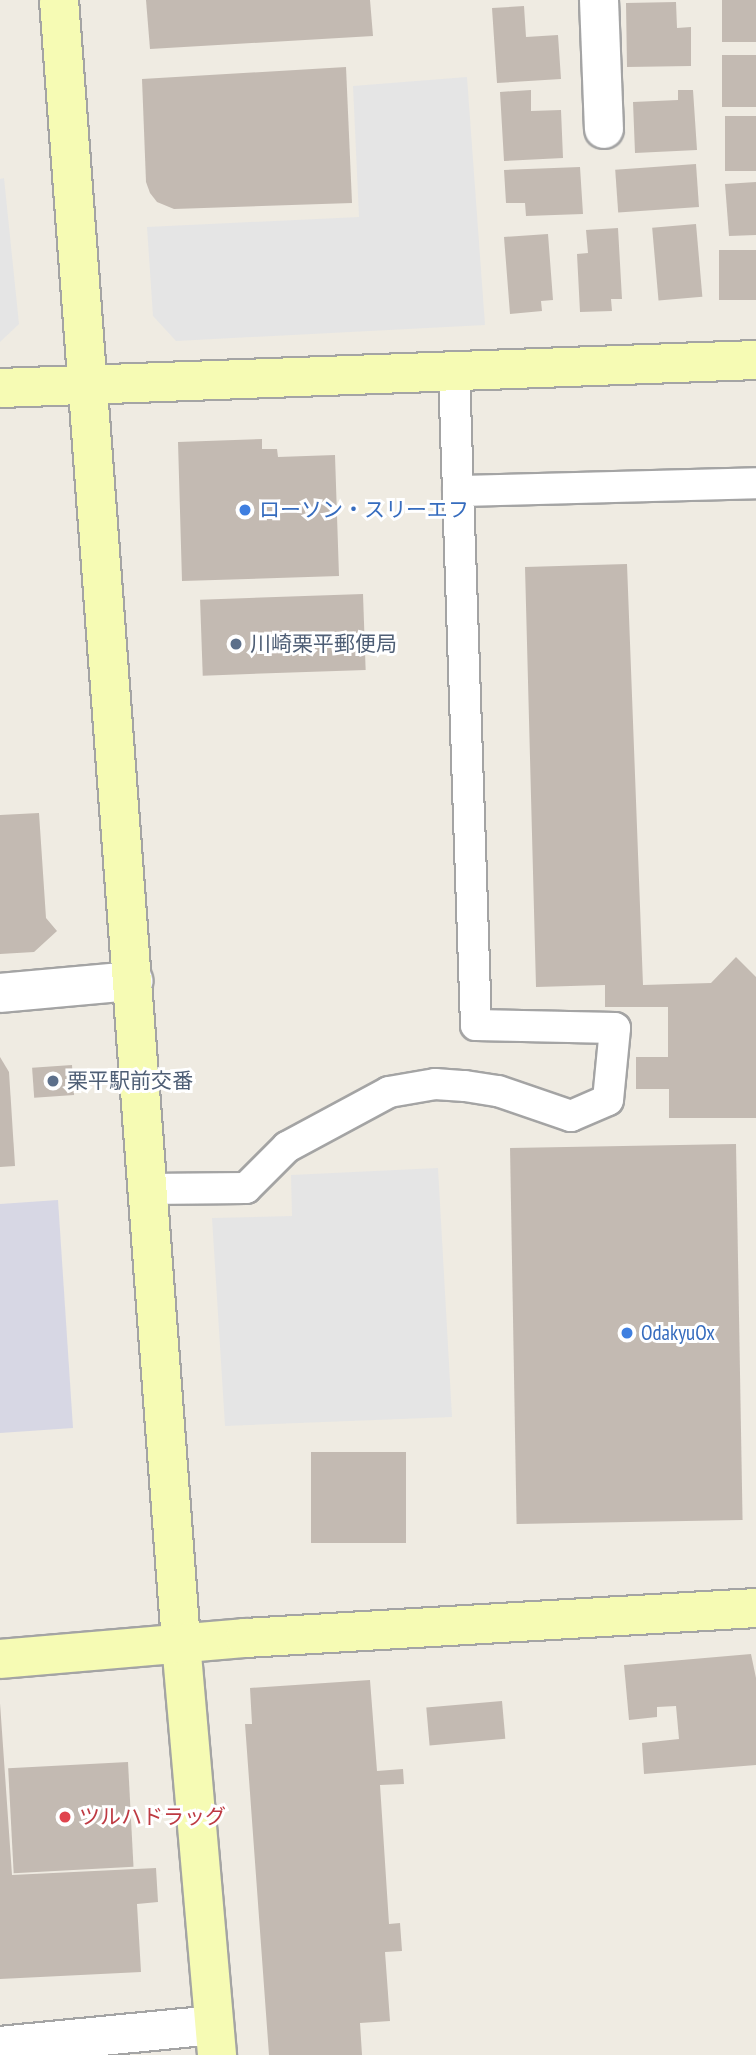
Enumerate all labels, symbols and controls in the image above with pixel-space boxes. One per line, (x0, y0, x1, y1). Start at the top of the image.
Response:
place label: ローソン・スリーエフ (259, 497, 469, 523)
marker: ローソン・スリーエフ (237, 502, 253, 518)
place label: 川崎栗平郵便局 (250, 631, 397, 657)
marker: 川崎栗平郵便局 (228, 636, 244, 652)
place label: 栗平駅前交番 (67, 1068, 193, 1094)
marker: 栗平駅前交番 (45, 1073, 61, 1089)
place label: OdakyuOx (641, 1320, 715, 1346)
marker: OdakyuOx (619, 1325, 635, 1341)
place label: ツルハドラッグ (79, 1804, 226, 1830)
marker: ツルハドラッグ (57, 1809, 73, 1825)

